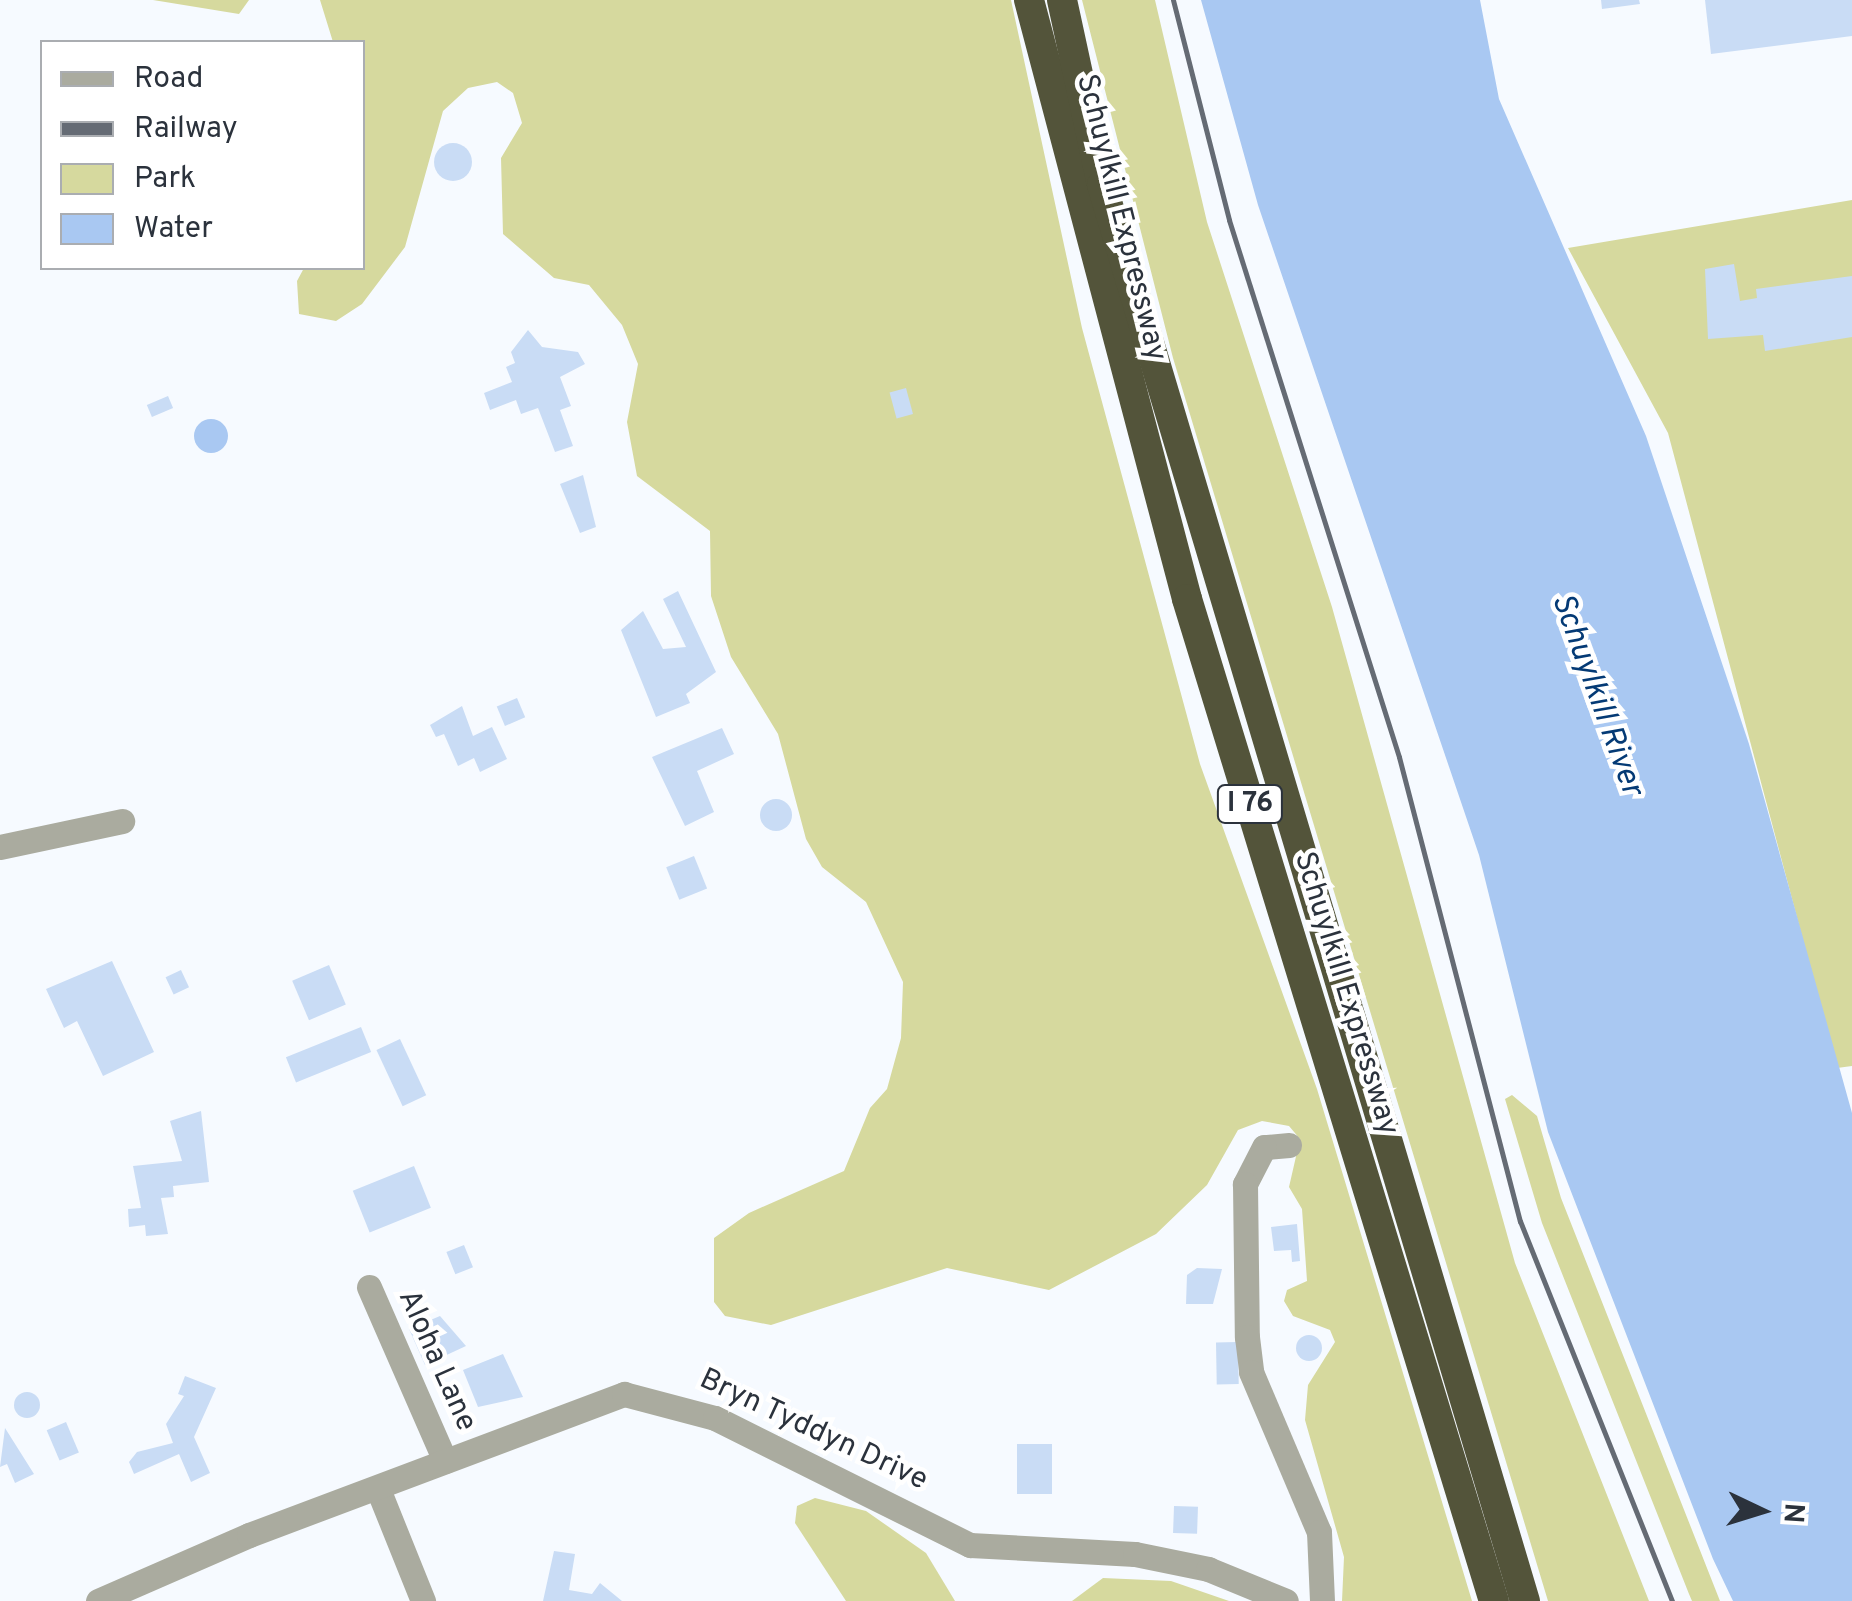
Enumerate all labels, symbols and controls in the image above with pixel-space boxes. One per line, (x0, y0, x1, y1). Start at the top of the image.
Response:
legend (40, 40, 365, 270)
text: Road (134, 61, 203, 98)
street label: Schuylkill Expressway (1067, 71, 1173, 365)
text: Railway (134, 111, 238, 148)
text: Park (134, 161, 196, 198)
text: Water (134, 211, 213, 248)
water label: Schuylkill River (1542, 589, 1650, 801)
road number: I 76 (1215, 781, 1285, 827)
street label: Schuylkill Expressway (1285, 848, 1405, 1140)
street label: Aloha Lane (389, 1285, 483, 1437)
street label: Bryn Tyddyn Drive (693, 1362, 933, 1500)
north arrow (1712, 1461, 1812, 1561)
text: N (1773, 1502, 1811, 1524)

